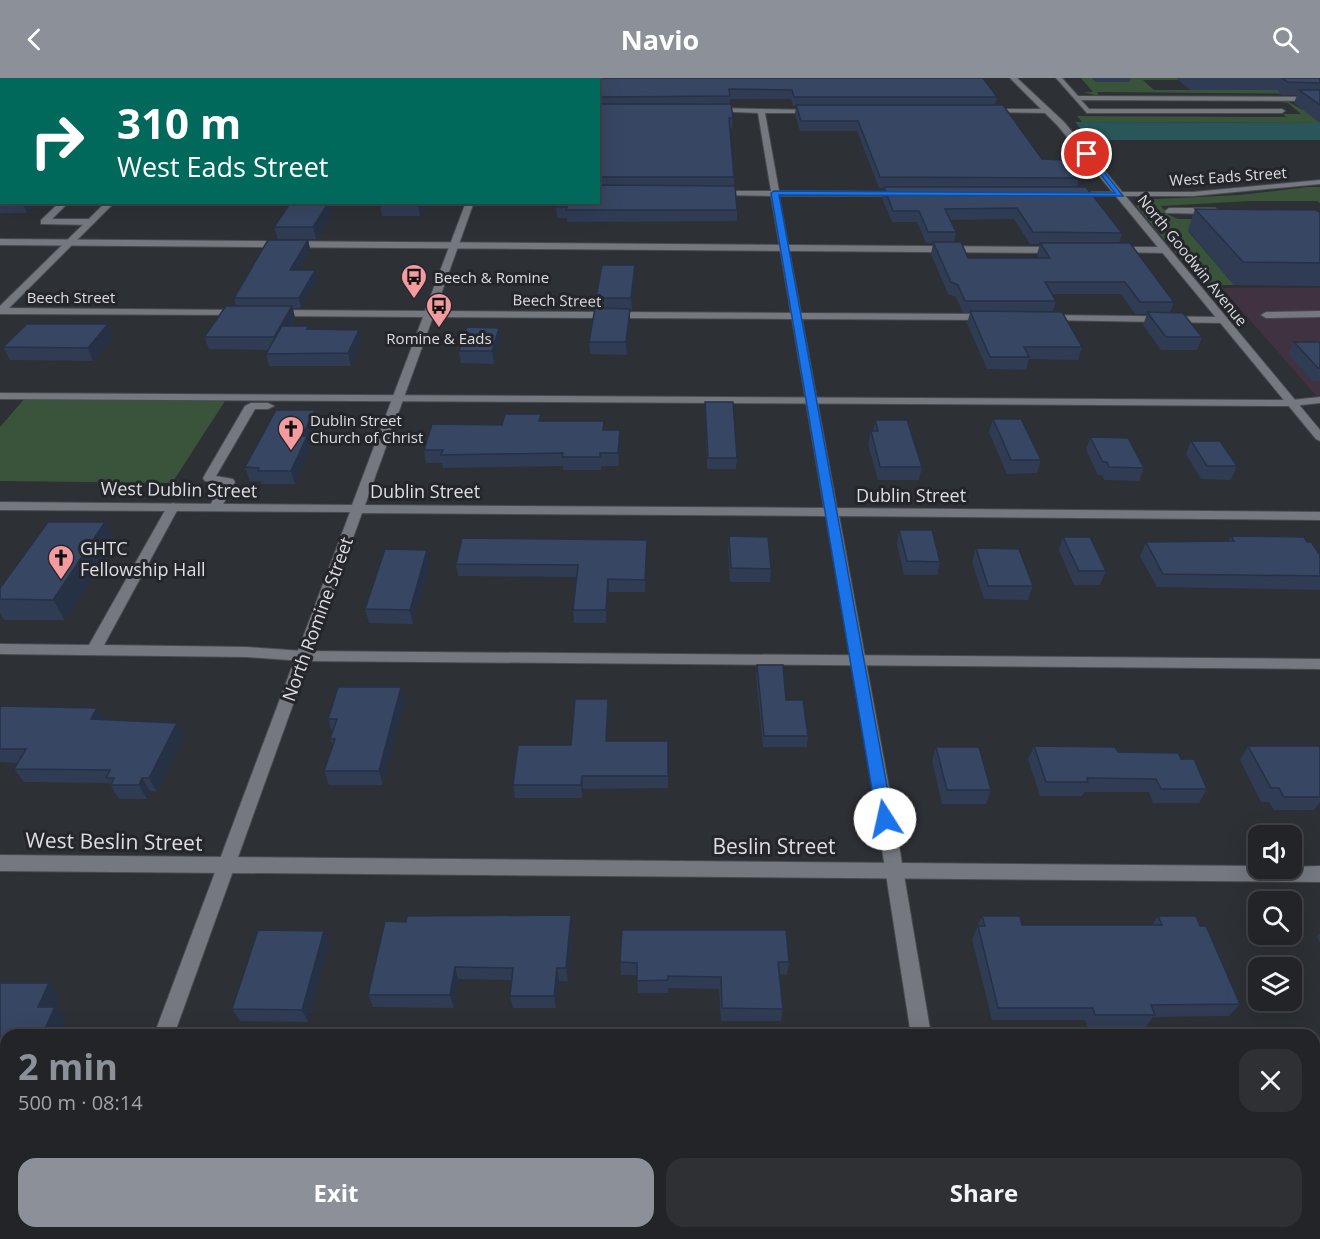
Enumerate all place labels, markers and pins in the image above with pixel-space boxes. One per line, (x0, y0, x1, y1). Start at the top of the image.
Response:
pin (1061, 128, 1112, 179)
bus stop icon: Beech & Romine (399, 262, 429, 300)
place label: Beech & Romine (434, 267, 549, 287)
bus stop icon: Romine & Eads (424, 291, 454, 329)
place label: Romine & Eads (386, 328, 492, 348)
place label: Dublin Street Church of Christ (310, 410, 423, 447)
church icon: Dublin Street Church of Christ (276, 414, 306, 452)
place label: GHTC Fellowship Hall (80, 536, 205, 581)
church icon: GHTC Fellowship Hall (46, 543, 76, 581)

